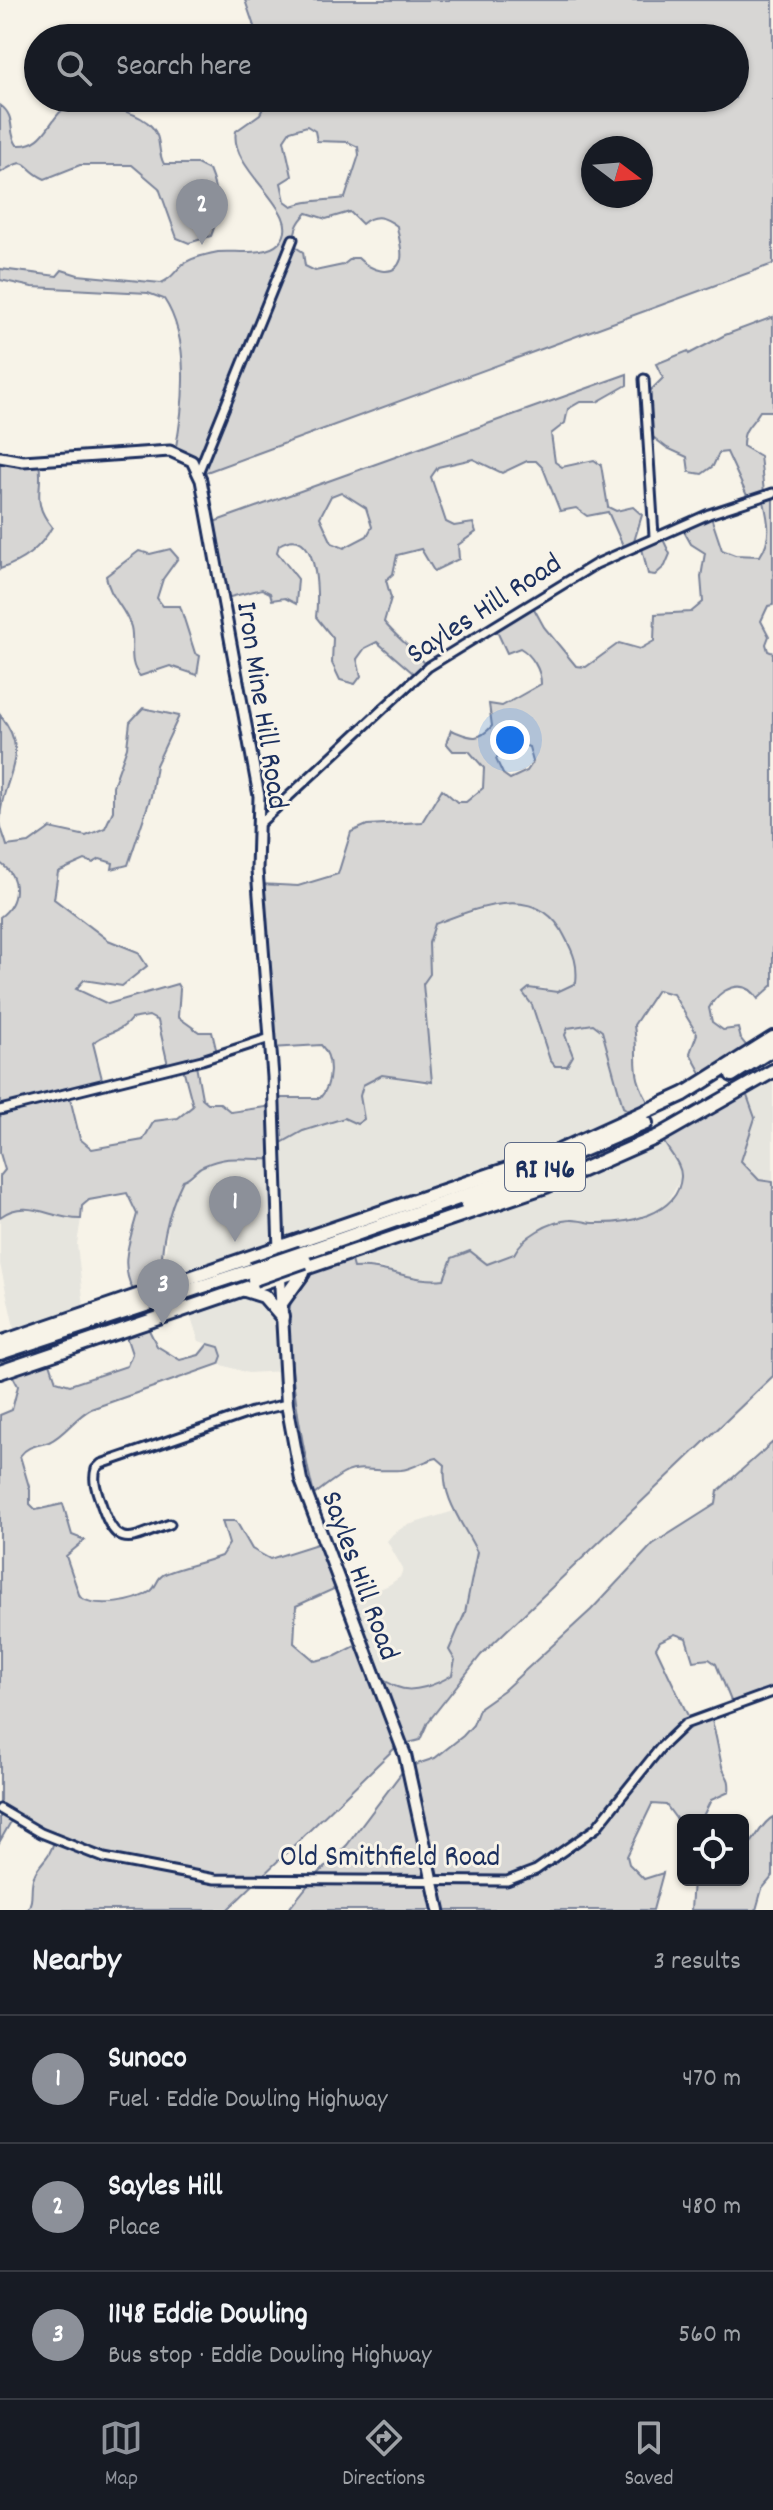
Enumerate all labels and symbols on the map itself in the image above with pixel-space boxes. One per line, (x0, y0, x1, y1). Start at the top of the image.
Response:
north arrow (581, 136, 653, 208)
pin: 2 (176, 179, 228, 245)
street label: Sayles Hill Road (399, 544, 572, 677)
street label: Iron Mine Hill Road (222, 599, 297, 813)
your location (490, 720, 530, 760)
road number: RI 146 (505, 1143, 585, 1191)
pin: 1 (209, 1176, 261, 1242)
pin: 3 (137, 1259, 189, 1325)
street label: Sayles Hill Road (307, 1486, 408, 1667)
street label: Old Smithfield Road (280, 1838, 500, 1881)

